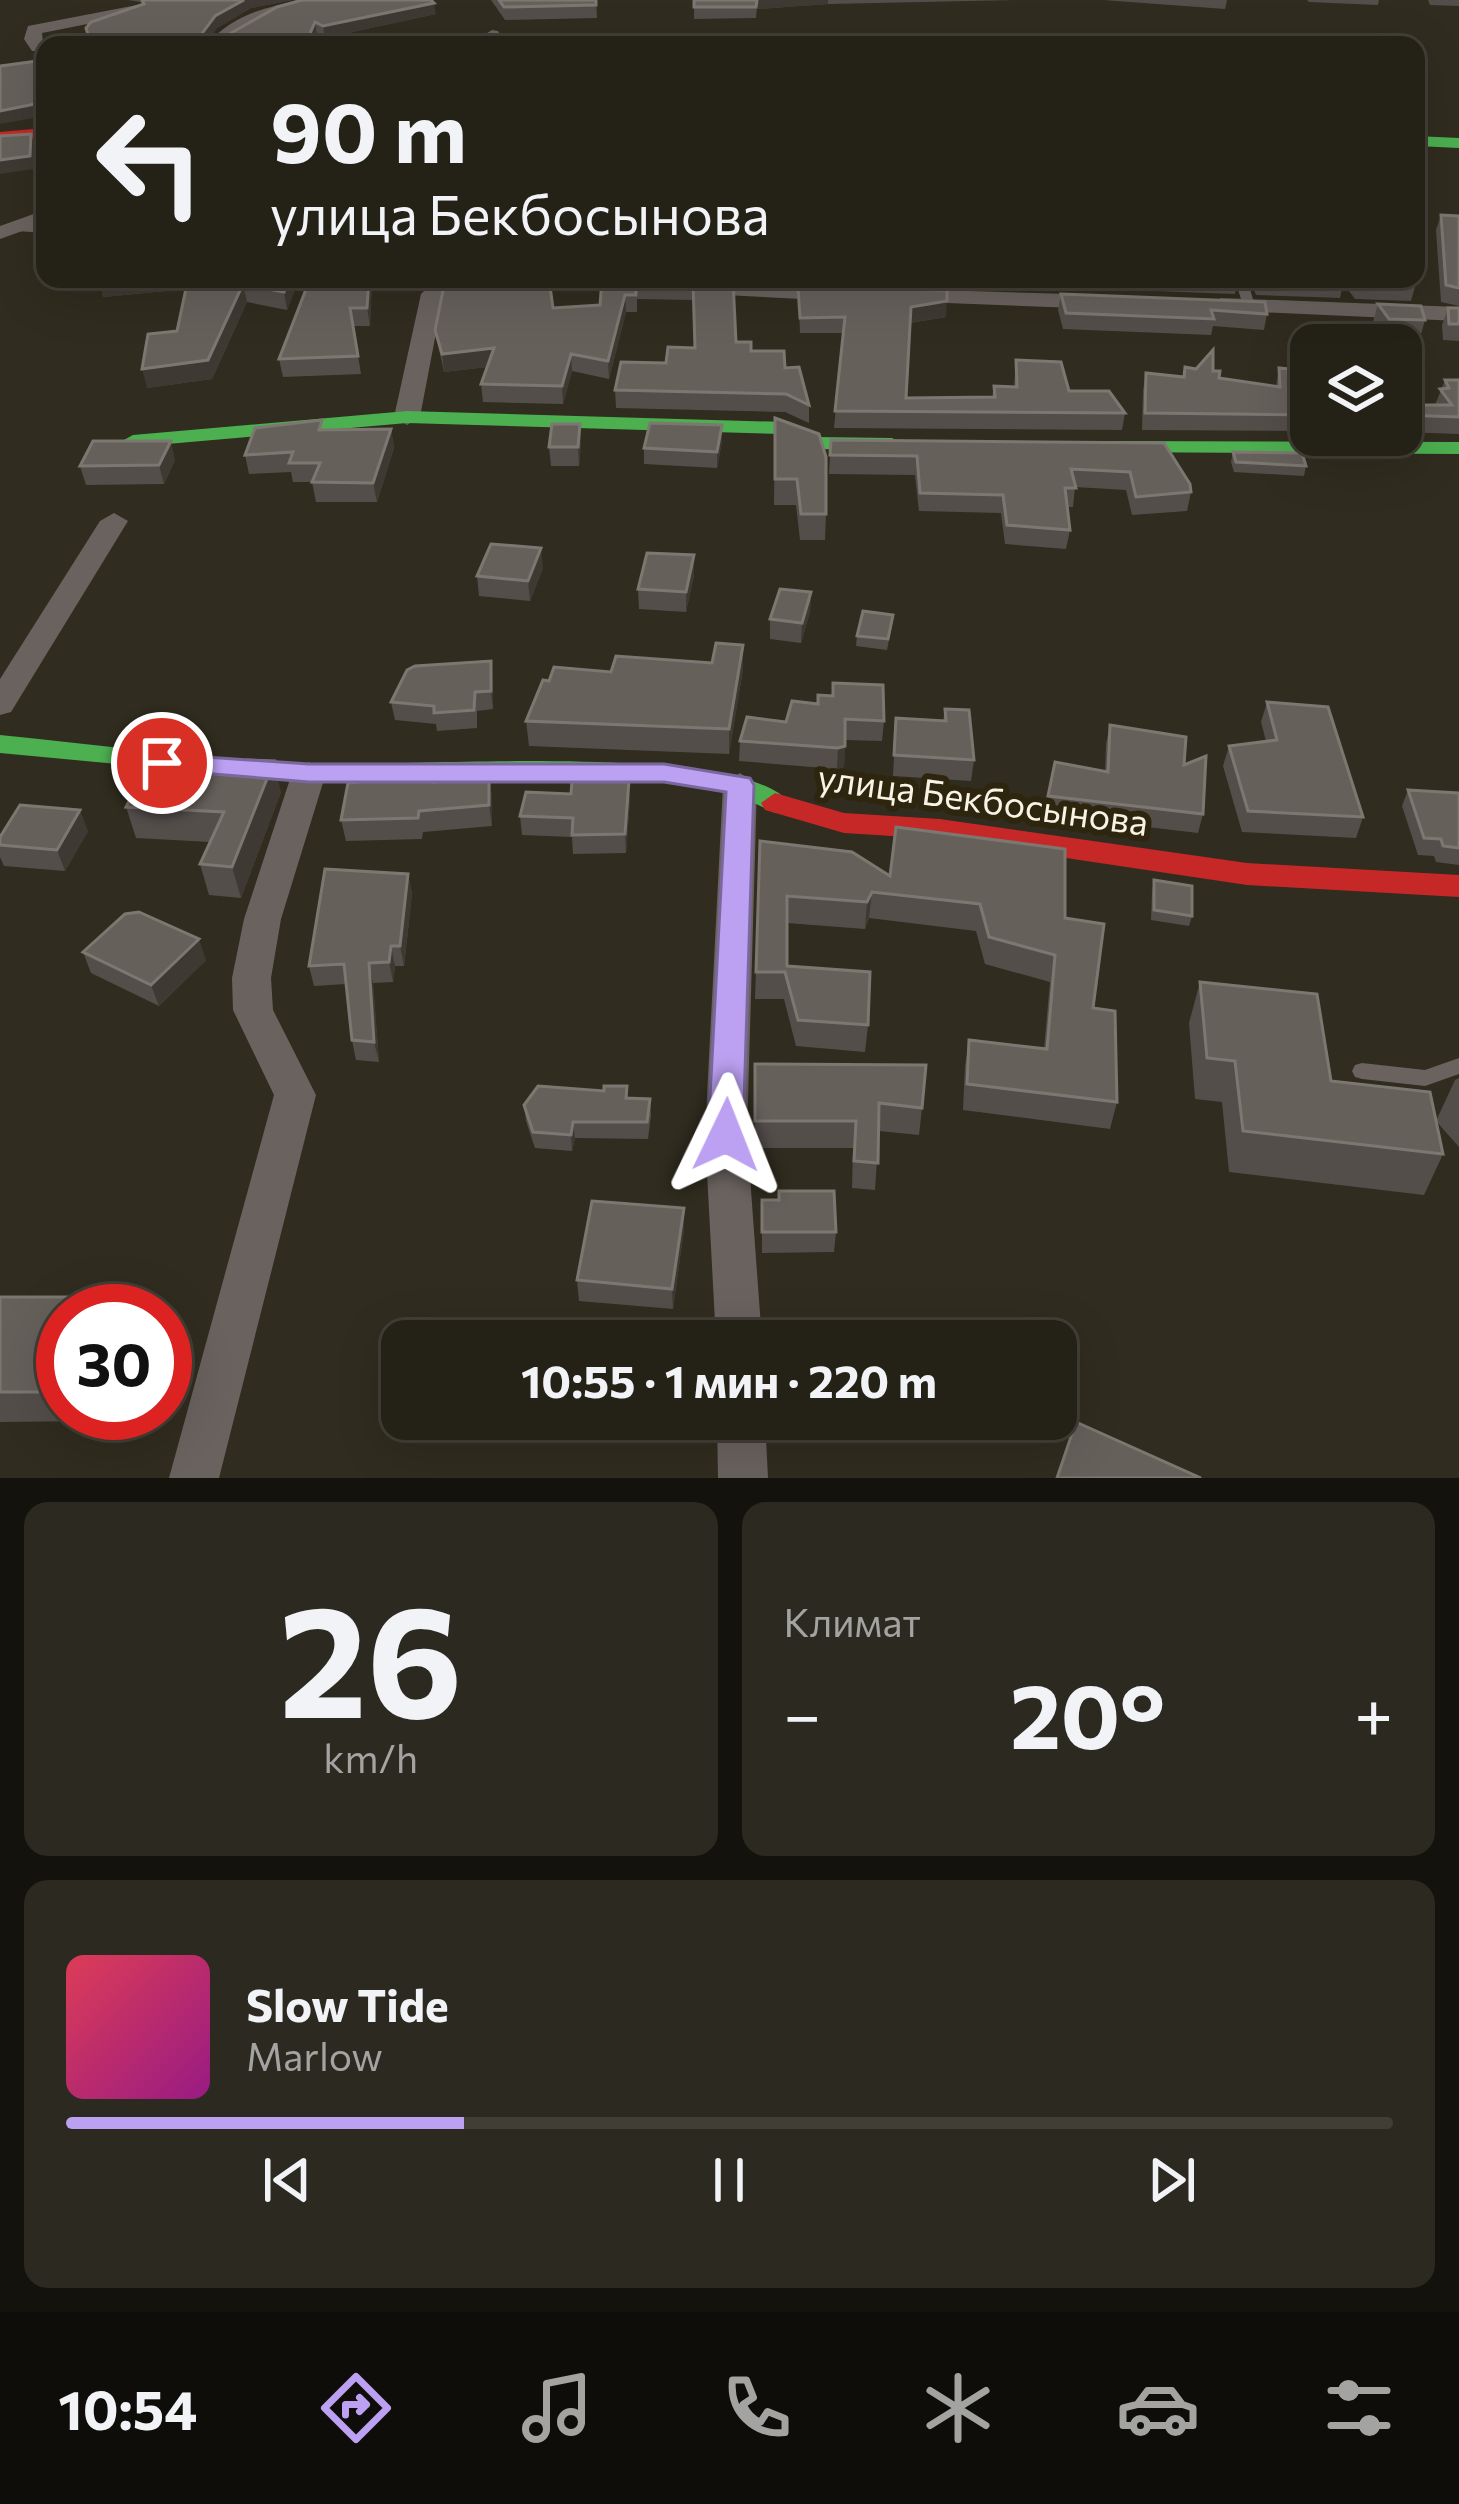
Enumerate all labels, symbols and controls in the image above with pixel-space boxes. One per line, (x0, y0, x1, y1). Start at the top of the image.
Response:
text: 90 m (270, 78, 467, 180)
icon: left (72, 84, 228, 240)
text: улица Бекбосынова (270, 180, 770, 246)
map controls (1290, 324, 1422, 456)
button: layers (1290, 324, 1422, 456)
pin (111, 712, 213, 814)
icon: arrive (129, 730, 195, 796)
street label: улица Бекбосынова (815, 753, 1151, 843)
position arrow (663, 1072, 789, 1198)
speed limit sign: 30 (36, 1284, 192, 1440)
text: 10:55 · 1 мин · 220 m (521, 1352, 937, 1407)
text: 26 (279, 1559, 463, 1750)
text: Климат (784, 1597, 921, 1645)
text: 20° (1010, 1657, 1165, 1768)
text: − (784, 1672, 821, 1753)
text: + (1354, 1672, 1393, 1753)
text: km/h (323, 1733, 418, 1781)
text: Slow Tide (246, 1976, 449, 2031)
text: Marlow (246, 2031, 383, 2079)
icon: previous (254, 2147, 320, 2213)
icon: pause (696, 2147, 762, 2213)
icon: next (1139, 2147, 1205, 2213)
icon: directions (314, 2366, 398, 2450)
icon: music (515, 2366, 599, 2450)
icon: phone (715, 2366, 799, 2450)
icon: climate (916, 2366, 1000, 2450)
icon: car (1116, 2366, 1200, 2450)
icon: filters (1317, 2366, 1401, 2450)
text: 10:54 (58, 2375, 197, 2441)

